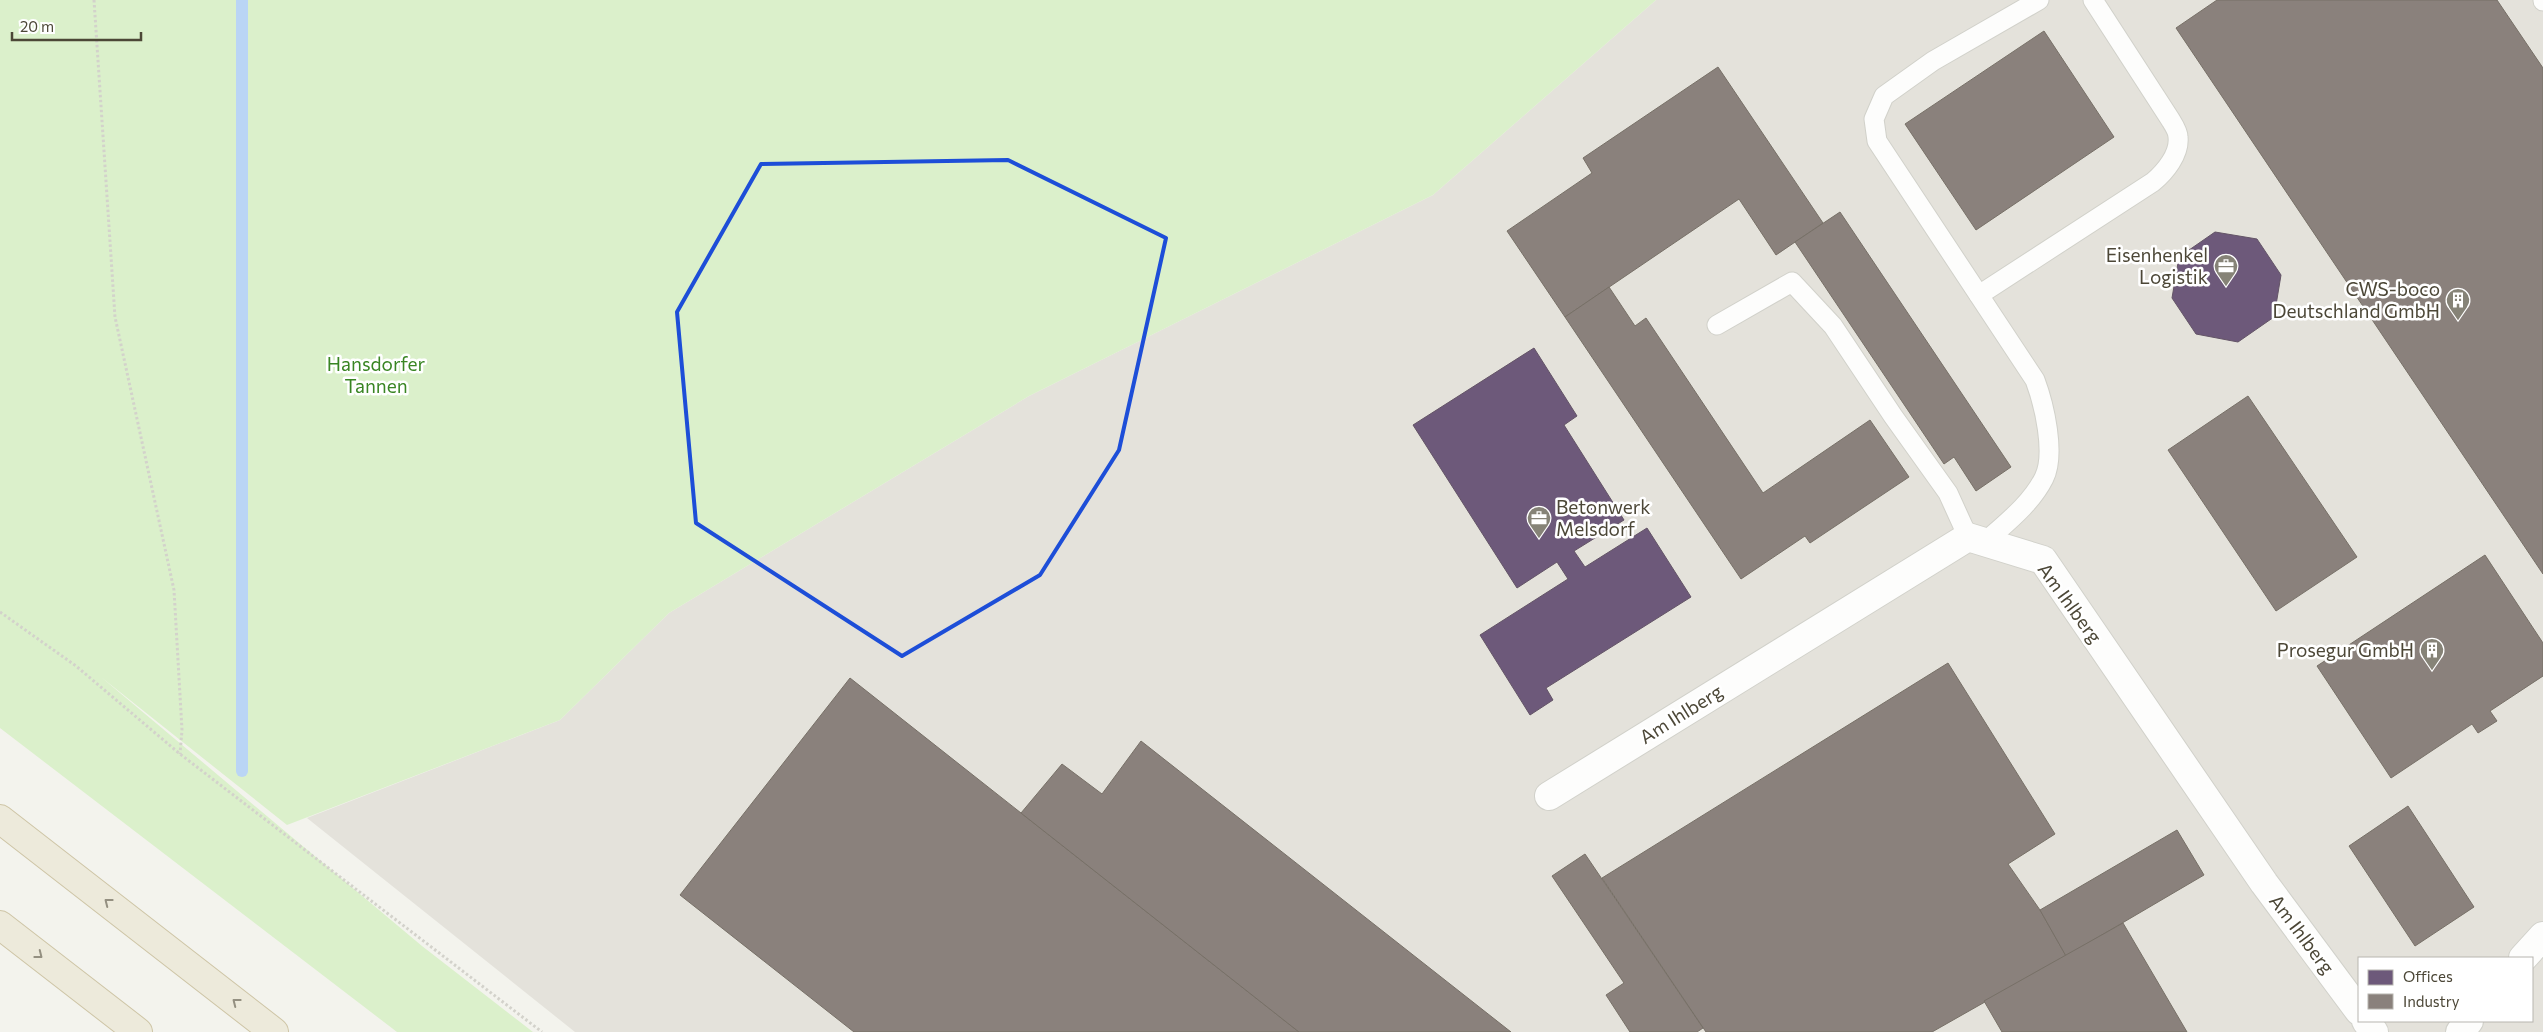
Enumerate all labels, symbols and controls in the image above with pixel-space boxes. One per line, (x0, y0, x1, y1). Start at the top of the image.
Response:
scale bar (12, 10, 141, 42)
text: 20 m (20, 17, 54, 35)
place label: Eisenhenkel Logistik (2106, 243, 2208, 288)
office icon: Eisenhenkel Logistik (2213, 253, 2239, 287)
place label: CWS-boco Deutschland GmbH (2272, 277, 2440, 322)
building icon: CWS-boco Deutschland GmbH (2445, 287, 2471, 321)
park label: Hansdorfer Tannen (327, 352, 426, 397)
place label: Betonwerk Melsdorf (1556, 495, 1651, 540)
office icon: Betonwerk Melsdorf (1526, 505, 1552, 539)
street label: Am Ihlberg (2034, 558, 2107, 647)
building icon: Prosegur GmbH (2419, 637, 2445, 671)
place label: Prosegur GmbH (2277, 638, 2414, 661)
street label: Am Ihlberg (1635, 679, 1726, 748)
street label: Am Ihlberg (2265, 889, 2340, 978)
one-way arrow (105, 900, 114, 908)
one-way arrow (33, 949, 42, 958)
legend (2358, 957, 2533, 1022)
text: Offices (2403, 967, 2453, 985)
text: Industry (2403, 992, 2460, 1010)
one-way arrow (232, 999, 242, 1008)

